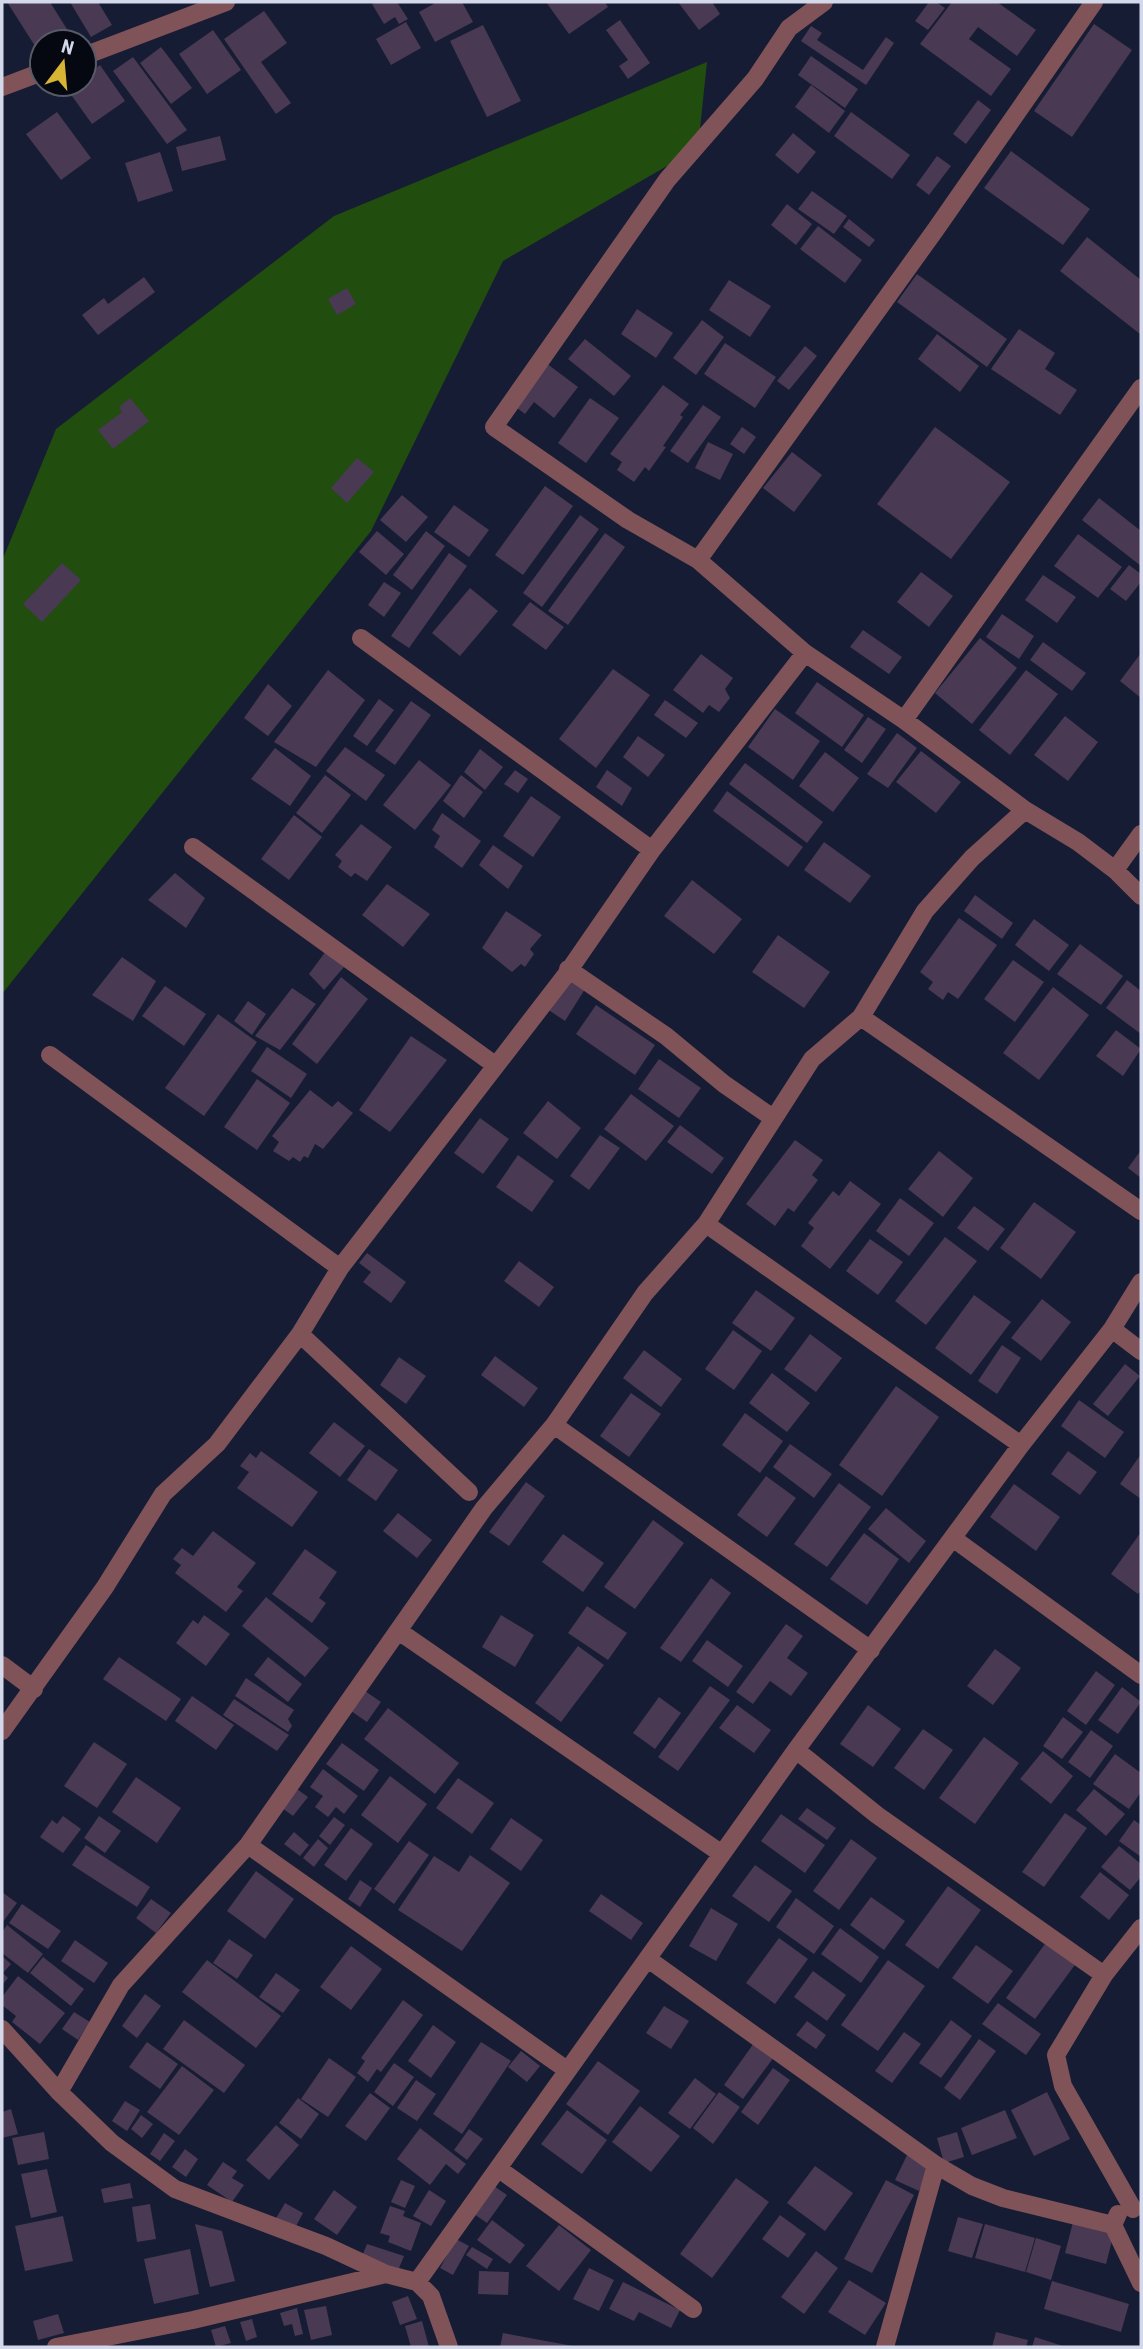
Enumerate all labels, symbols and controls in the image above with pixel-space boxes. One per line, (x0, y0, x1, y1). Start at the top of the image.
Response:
north arrow (28, 28, 98, 98)
text: N (59, 34, 76, 60)

